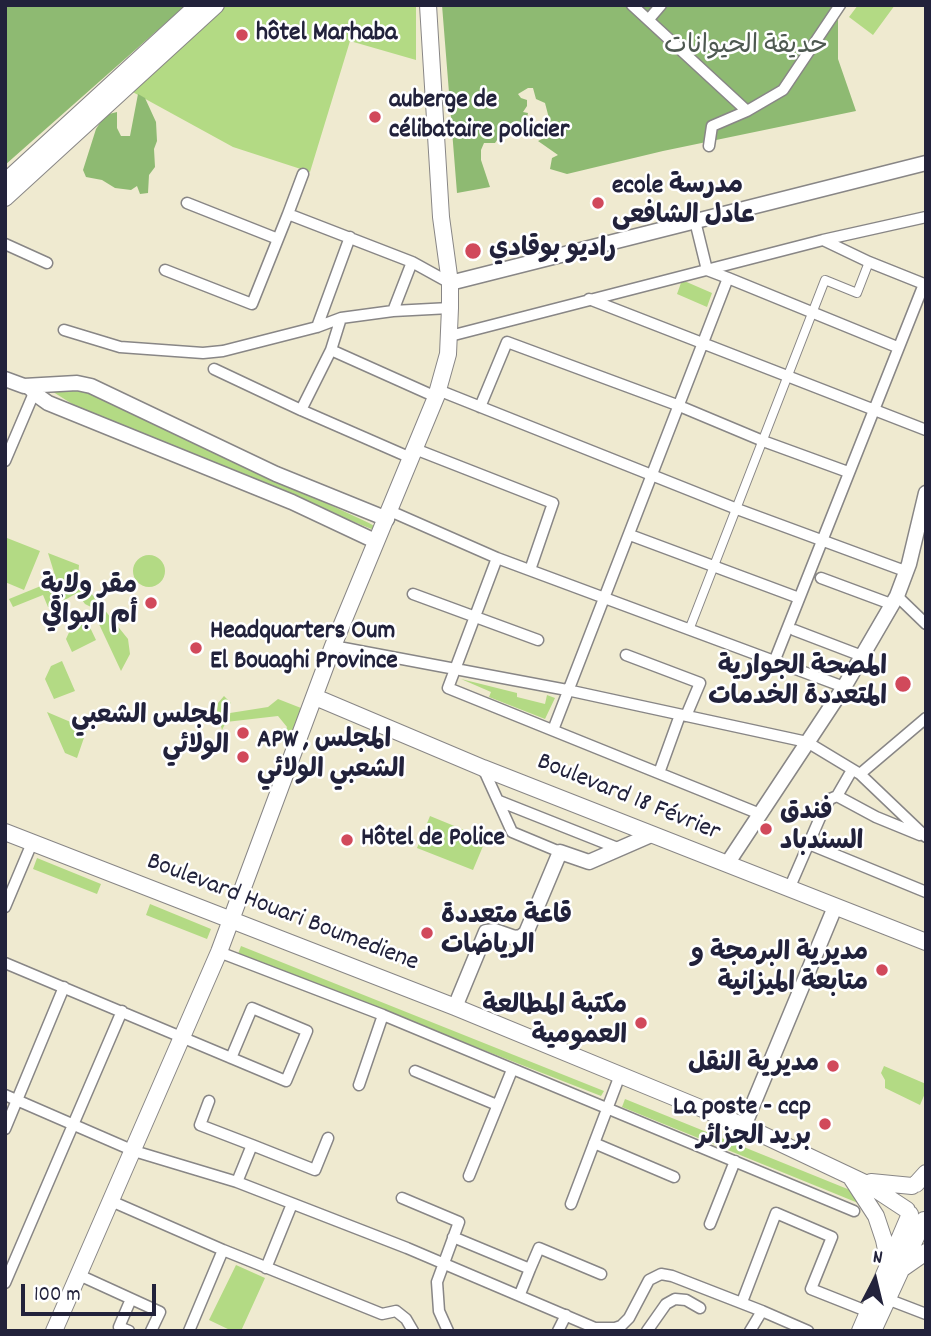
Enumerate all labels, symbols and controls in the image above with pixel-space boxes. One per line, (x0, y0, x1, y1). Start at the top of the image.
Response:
place label: hôtel Marhaba (256, 19, 397, 51)
marker: hôtel Marhaba (234, 27, 250, 43)
park label: حديقة الحيوانات (664, 32, 828, 64)
place label: auberge de célibataire policier (389, 86, 569, 148)
marker: auberge de célibataire policier (367, 109, 383, 125)
place label: ecole مدرسة عادل الشافعى (612, 172, 756, 234)
marker: ecole مدرسة عادل الشافعى (590, 195, 606, 211)
place label: راديو بوقادي (489, 235, 616, 267)
marker: راديو بوقادي (463, 241, 483, 261)
place label: مقر ولاية أم البواقي (41, 572, 137, 634)
marker: مقر ولاية أم البواقي (143, 595, 159, 611)
place label: Headquarters Oum El Bouaghi Province (210, 617, 398, 678)
marker: Headquarters Oum El Bouaghi Province (188, 640, 204, 656)
place label: المصحة الجوارية المتعددة الخدمات (708, 653, 887, 714)
marker: المصحة الجوارية المتعددة الخدمات (893, 674, 913, 694)
place label: المجلس الشعبي الولائي (71, 702, 229, 764)
marker: المجلس الشعبي الولائي (235, 725, 251, 741)
place label: APW , المجلس الشعبي الولائي (257, 726, 405, 788)
street label: Boulevard 18 Février (532, 748, 724, 850)
marker: APW , المجلس الشعبي الولائي (235, 749, 251, 765)
place label: فندق السندباد (780, 798, 863, 860)
marker: فندق السندباد (758, 821, 774, 837)
place label: Hôtel de Police (361, 824, 505, 856)
marker: Hôtel de Police (339, 832, 355, 848)
street label: Boulevard Houari Boumediene (142, 848, 422, 980)
place label: قاعة متعددة الرياضات (441, 902, 572, 964)
marker: قاعة متعددة الرياضات (419, 925, 435, 941)
place label: مديرية البرمجة و متابعة الميزانية (691, 939, 868, 1000)
marker: مديرية البرمجة و متابعة الميزانية (874, 962, 890, 978)
place label: مكتبة المطالعة العمومية (482, 992, 627, 1054)
marker: مكتبة المطالعة العمومية (633, 1015, 649, 1031)
place label: مديرية النقل (688, 1050, 819, 1082)
marker: مديرية النقل (825, 1058, 841, 1074)
place label: La poste - ccp بريد الجزائر (673, 1093, 811, 1154)
marker: La poste - ccp بريد الجزائر (817, 1116, 833, 1132)
north arrow (840, 1245, 910, 1315)
text: N (871, 1245, 884, 1273)
scale bar (24, 1270, 159, 1314)
text: 100 m (34, 1281, 81, 1311)

